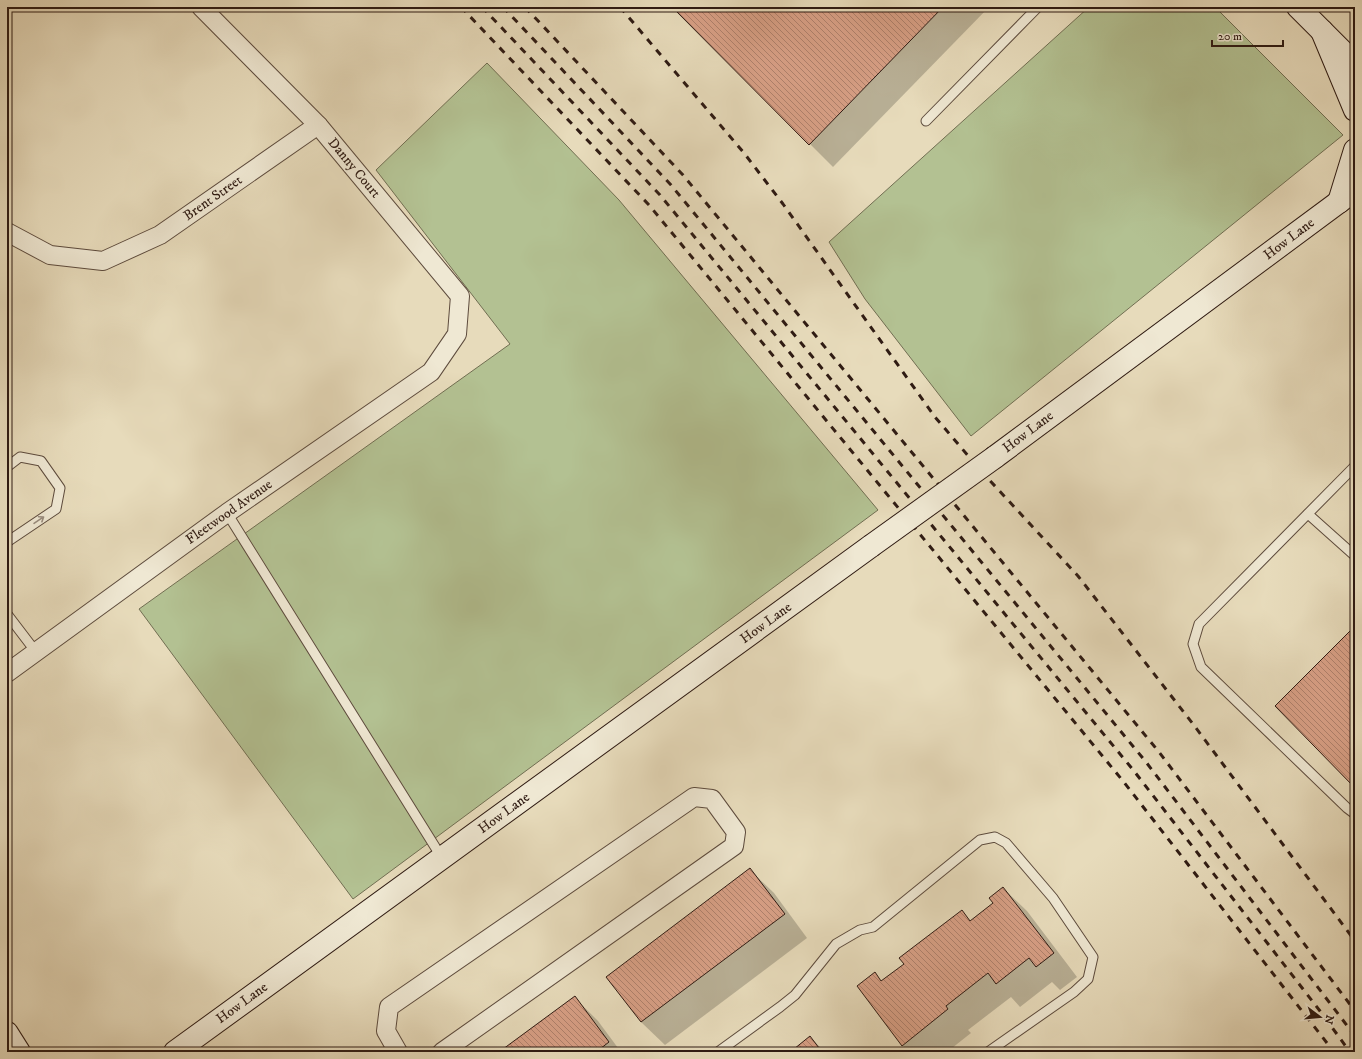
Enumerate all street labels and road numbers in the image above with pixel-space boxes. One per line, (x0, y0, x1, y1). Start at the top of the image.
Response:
street label: Danny Court (324, 134, 385, 202)
street label: Brent Street (180, 171, 246, 225)
street label: How Lane (1260, 214, 1318, 264)
street label: How Lane (999, 407, 1057, 457)
street label: Fleetwood Avenue (182, 475, 276, 549)
street label: How Lane (737, 598, 795, 648)
street label: How Lane (475, 788, 533, 838)
street label: How Lane (213, 978, 271, 1028)

